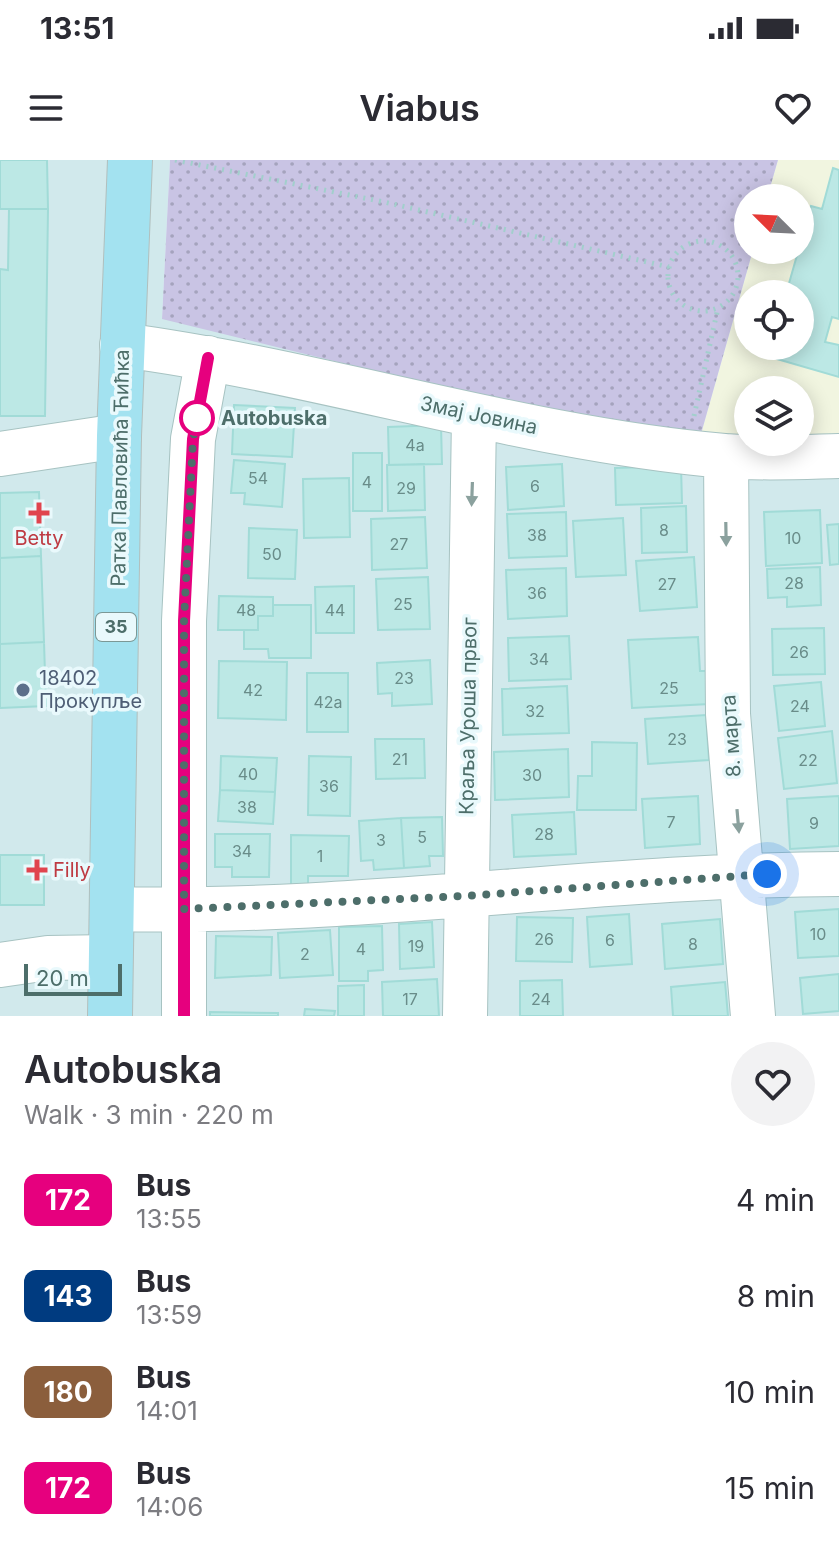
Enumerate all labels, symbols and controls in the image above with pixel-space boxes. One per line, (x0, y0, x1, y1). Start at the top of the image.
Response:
text: 13:51 (40, 10, 114, 46)
icon: menu (24, 86, 68, 130)
text: Viabus (359, 86, 480, 130)
icon: heart (771, 86, 815, 130)
north arrow (734, 184, 814, 264)
map controls (734, 184, 814, 456)
button: locate (734, 280, 814, 360)
street label: Ратка Павловића Ћићка (106, 349, 134, 587)
button: layers (734, 376, 814, 456)
street label: Змај Јовина (418, 391, 540, 439)
marker: Autobuska (180, 401, 214, 435)
place label: Autobuska (221, 406, 327, 430)
house number: 4a (405, 435, 425, 455)
house number: 54 (248, 468, 268, 488)
house number: 4 (362, 472, 372, 492)
house number: 6 (530, 476, 540, 496)
house number: 29 (396, 478, 416, 498)
one-way arrow (465, 482, 478, 507)
marker: Betty (30, 504, 48, 522)
house number: 8 (659, 520, 669, 540)
one-way arrow (720, 522, 732, 547)
house number: 38 (527, 525, 547, 545)
place label: Betty (15, 526, 63, 550)
house number: 10 (785, 528, 801, 548)
house number: 27 (390, 534, 408, 554)
house number: 50 (262, 544, 282, 564)
house number: 28 (784, 573, 804, 593)
house number: 27 (658, 574, 676, 594)
house number: 36 (527, 583, 547, 603)
house number: 25 (393, 594, 413, 614)
house number: 48 (236, 600, 256, 620)
house number: 44 (325, 600, 345, 620)
road number: 35 (96, 613, 136, 641)
street label: Краља Уроша првог (454, 617, 482, 815)
house number: 26 (789, 642, 809, 662)
house number: 34 (529, 649, 549, 669)
place label: 18402 Прокупље (39, 666, 142, 713)
house number: 23 (394, 668, 414, 688)
house number: 25 (659, 678, 679, 698)
house number: 42 (243, 680, 263, 700)
marker: 18402 Прокупље (14, 681, 32, 699)
house number: 42a (313, 692, 343, 712)
street label: 8. марта (716, 694, 746, 778)
house number: 24 (790, 696, 810, 716)
house number: 32 (525, 701, 545, 721)
house number: 23 (667, 729, 687, 749)
house number: 21 (392, 749, 408, 769)
house number: 22 (798, 750, 818, 770)
house number: 40 (238, 764, 258, 784)
house number: 30 (522, 765, 542, 785)
house number: 36 (319, 776, 339, 796)
house number: 38 (237, 797, 257, 817)
one-way arrow (732, 809, 745, 834)
house number: 7 (666, 812, 676, 832)
house number: 9 (809, 813, 819, 833)
house number: 28 (534, 824, 554, 844)
house number: 5 (417, 827, 427, 847)
house number: 3 (376, 830, 386, 850)
house number: 34 (232, 841, 252, 861)
house number: 1 (317, 846, 323, 866)
your location (747, 854, 787, 894)
place label: Filly (53, 858, 91, 882)
marker: Filly (28, 861, 46, 879)
house number: 10 (810, 924, 826, 944)
house number: 26 (534, 929, 554, 949)
house number: 6 (605, 930, 615, 950)
house number: 8 (688, 934, 698, 954)
house number: 19 (408, 936, 424, 956)
house number: 4 (356, 939, 366, 959)
house number: 2 (300, 944, 310, 964)
scale bar (24, 960, 122, 996)
text: 20 m (36, 965, 89, 991)
house number: 17 (402, 989, 418, 1009)
house number: 24 (531, 989, 551, 1009)
button: heart (731, 1042, 815, 1126)
text: Autobuska (24, 1046, 222, 1092)
text: Walk · 3 min · 220 m (24, 1099, 274, 1130)
text: Bus (136, 1167, 191, 1203)
text: 4 min (736, 1182, 815, 1218)
text: 172 (45, 1183, 91, 1217)
text: 13:55 (136, 1203, 202, 1234)
text: Bus (136, 1263, 191, 1299)
text: 8 min (737, 1278, 815, 1314)
text: 143 (43, 1279, 93, 1313)
text: 13:59 (136, 1299, 202, 1330)
text: Bus (136, 1359, 191, 1395)
text: 10 min (724, 1374, 815, 1410)
text: 180 (43, 1375, 93, 1409)
text: 14:01 (136, 1395, 198, 1426)
text: Bus (136, 1455, 191, 1491)
text: 15 min (725, 1470, 815, 1506)
text: 172 (45, 1471, 91, 1505)
text: 14:06 (136, 1491, 203, 1522)

